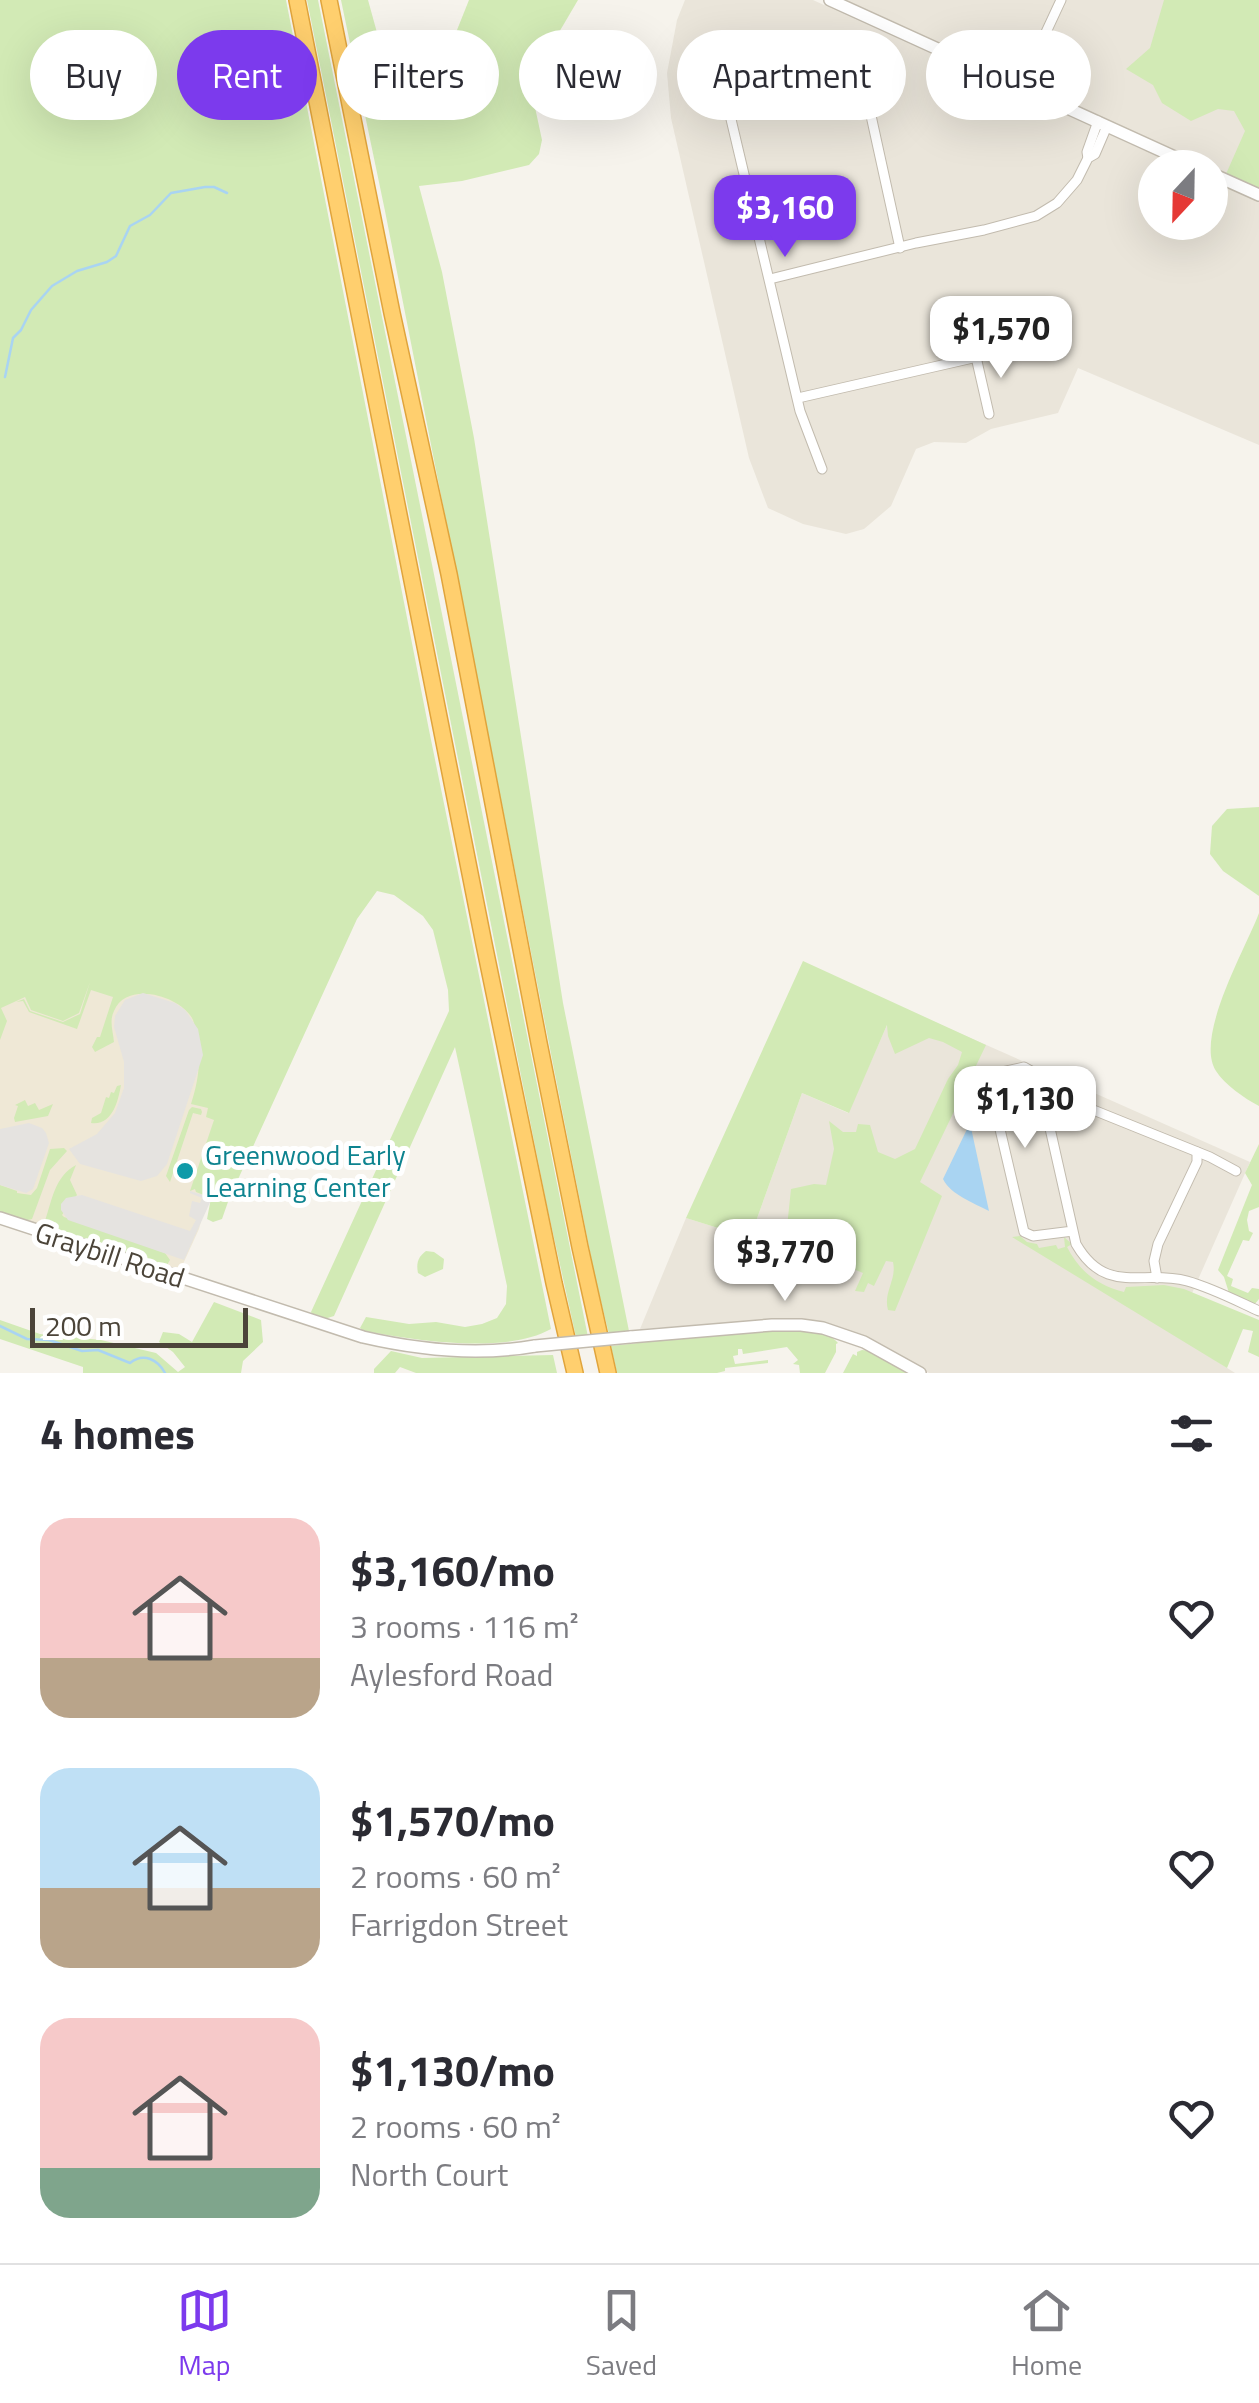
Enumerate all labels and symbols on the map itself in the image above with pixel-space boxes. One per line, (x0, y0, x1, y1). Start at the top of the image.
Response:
north arrow (1138, 150, 1228, 240)
pin: $3,160 (704, 175, 866, 260)
pin: $1,570 (920, 296, 1082, 381)
pin: $1,130 (944, 1066, 1106, 1151)
place label: Greenwood Early Learning Center (205, 1133, 406, 1208)
marker: Greenwood Early Learning Center (174, 1160, 196, 1182)
street label: Graybill Road (30, 1210, 190, 1299)
pin: $3,770 (704, 1219, 866, 1304)
scale bar (30, 1303, 248, 1348)

